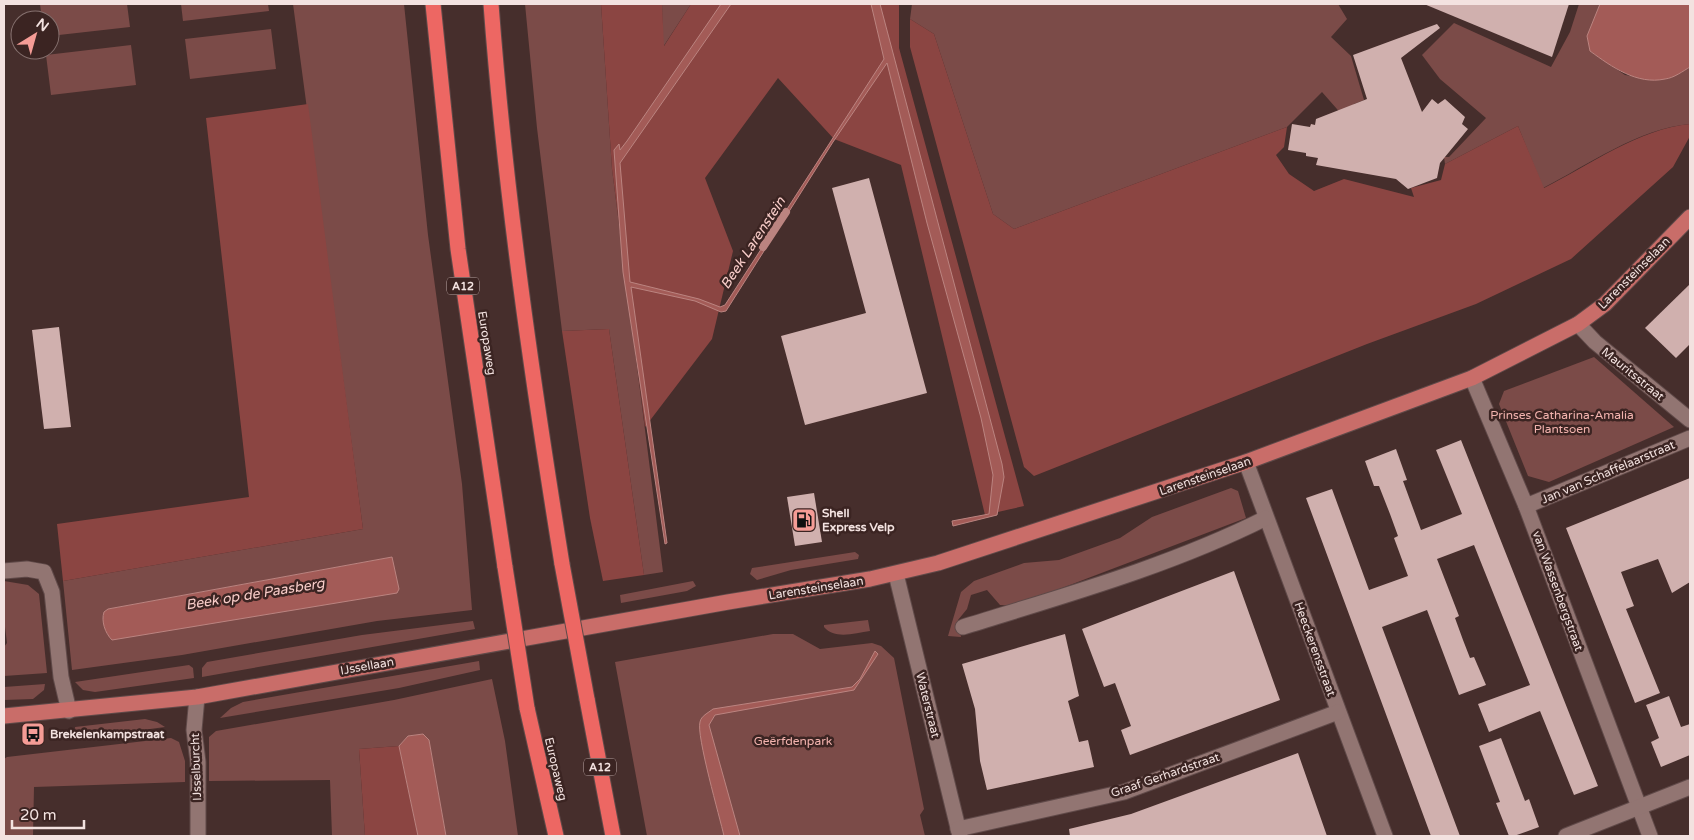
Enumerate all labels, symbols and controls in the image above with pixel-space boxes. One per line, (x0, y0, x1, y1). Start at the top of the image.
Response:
north arrow (10, 10, 60, 60)
text: N (33, 15, 52, 35)
water label: Beek Larenstein (717, 193, 789, 292)
street label: Larensteinselaan (1595, 234, 1673, 312)
road number: A12 (447, 278, 479, 294)
street label: Europaweg (475, 310, 499, 376)
street label: Mauritsstraat (1599, 345, 1667, 404)
park label: Prinses Catharina-Amalia Plantsoen (1490, 408, 1634, 436)
street label: Jan van Schaffelaarstraat (1539, 437, 1677, 506)
street label: Larensteinselaan (1157, 454, 1253, 498)
place label: Shell Express Velp (822, 506, 895, 535)
fuel station icon: Shell Express Velp (791, 507, 817, 533)
street label: van Wassenbergstraat (1530, 529, 1586, 653)
water label: Beek op de Paasberg (184, 574, 327, 613)
street label: Larensteinselaan (768, 574, 864, 602)
street label: Heeckerensstraat (1291, 600, 1339, 698)
street label: IJssellaan (339, 654, 395, 678)
street label: Waterstraat (913, 671, 943, 740)
bus stop icon: Brekelenkampstraat (20, 721, 46, 747)
place label: Brekelenkampstraat (50, 727, 165, 742)
street label: IJsselburcht (188, 732, 204, 801)
park label: Geërfdenpark (754, 734, 833, 748)
street label: Europaweg (542, 736, 570, 802)
street label: Graaf Gerhardstraat (1109, 750, 1222, 800)
road number: A12 (584, 759, 616, 776)
scale bar (12, 798, 85, 830)
text: 20 m (20, 806, 57, 824)

